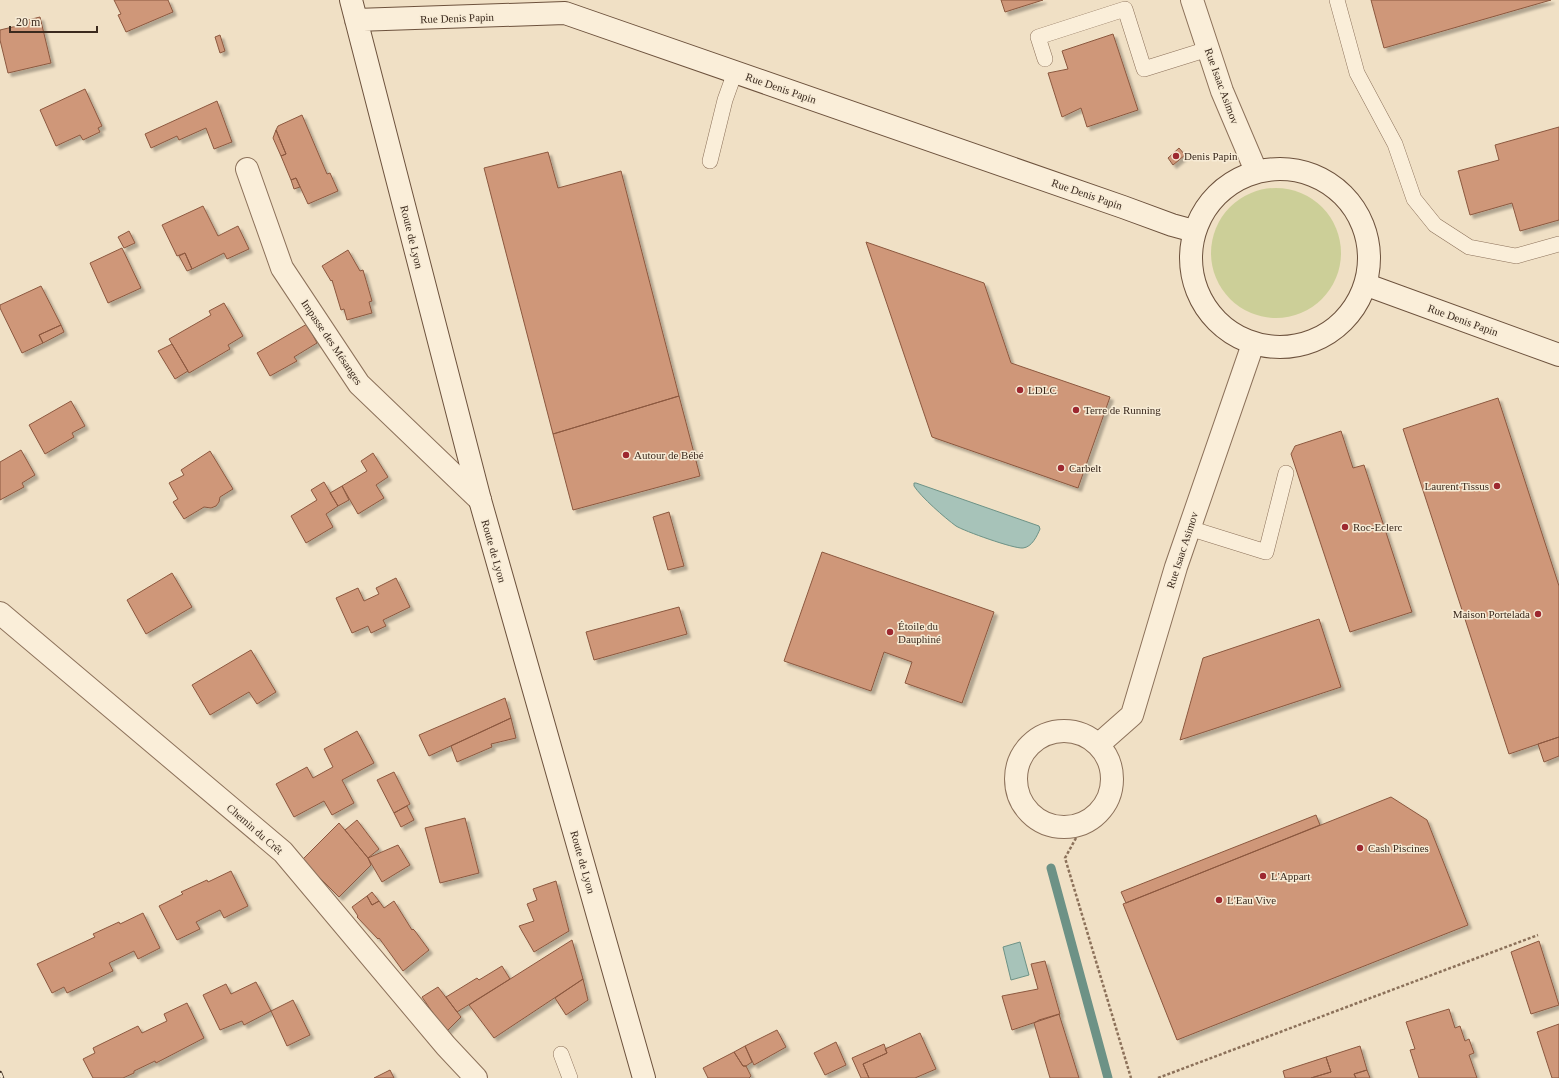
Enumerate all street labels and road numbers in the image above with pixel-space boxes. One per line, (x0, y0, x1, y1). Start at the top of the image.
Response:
street label: Rue Denis Papin (420, 11, 495, 25)
street label: Rue Isaac Asimov (1203, 46, 1241, 126)
street label: Rue Denis Papin (744, 70, 818, 106)
street label: Rue Denis Papin (1050, 176, 1124, 212)
street label: Route de Lyon (398, 204, 426, 270)
street label: Impasse des Mésanges (299, 297, 365, 387)
street label: Rue Denis Papin (1426, 302, 1500, 338)
street label: Rue Isaac Asimov (1164, 510, 1200, 590)
street label: Route de Lyon (479, 518, 509, 584)
street label: Chemin du Crêt (225, 801, 285, 857)
street label: Route de Lyon (568, 829, 598, 895)

